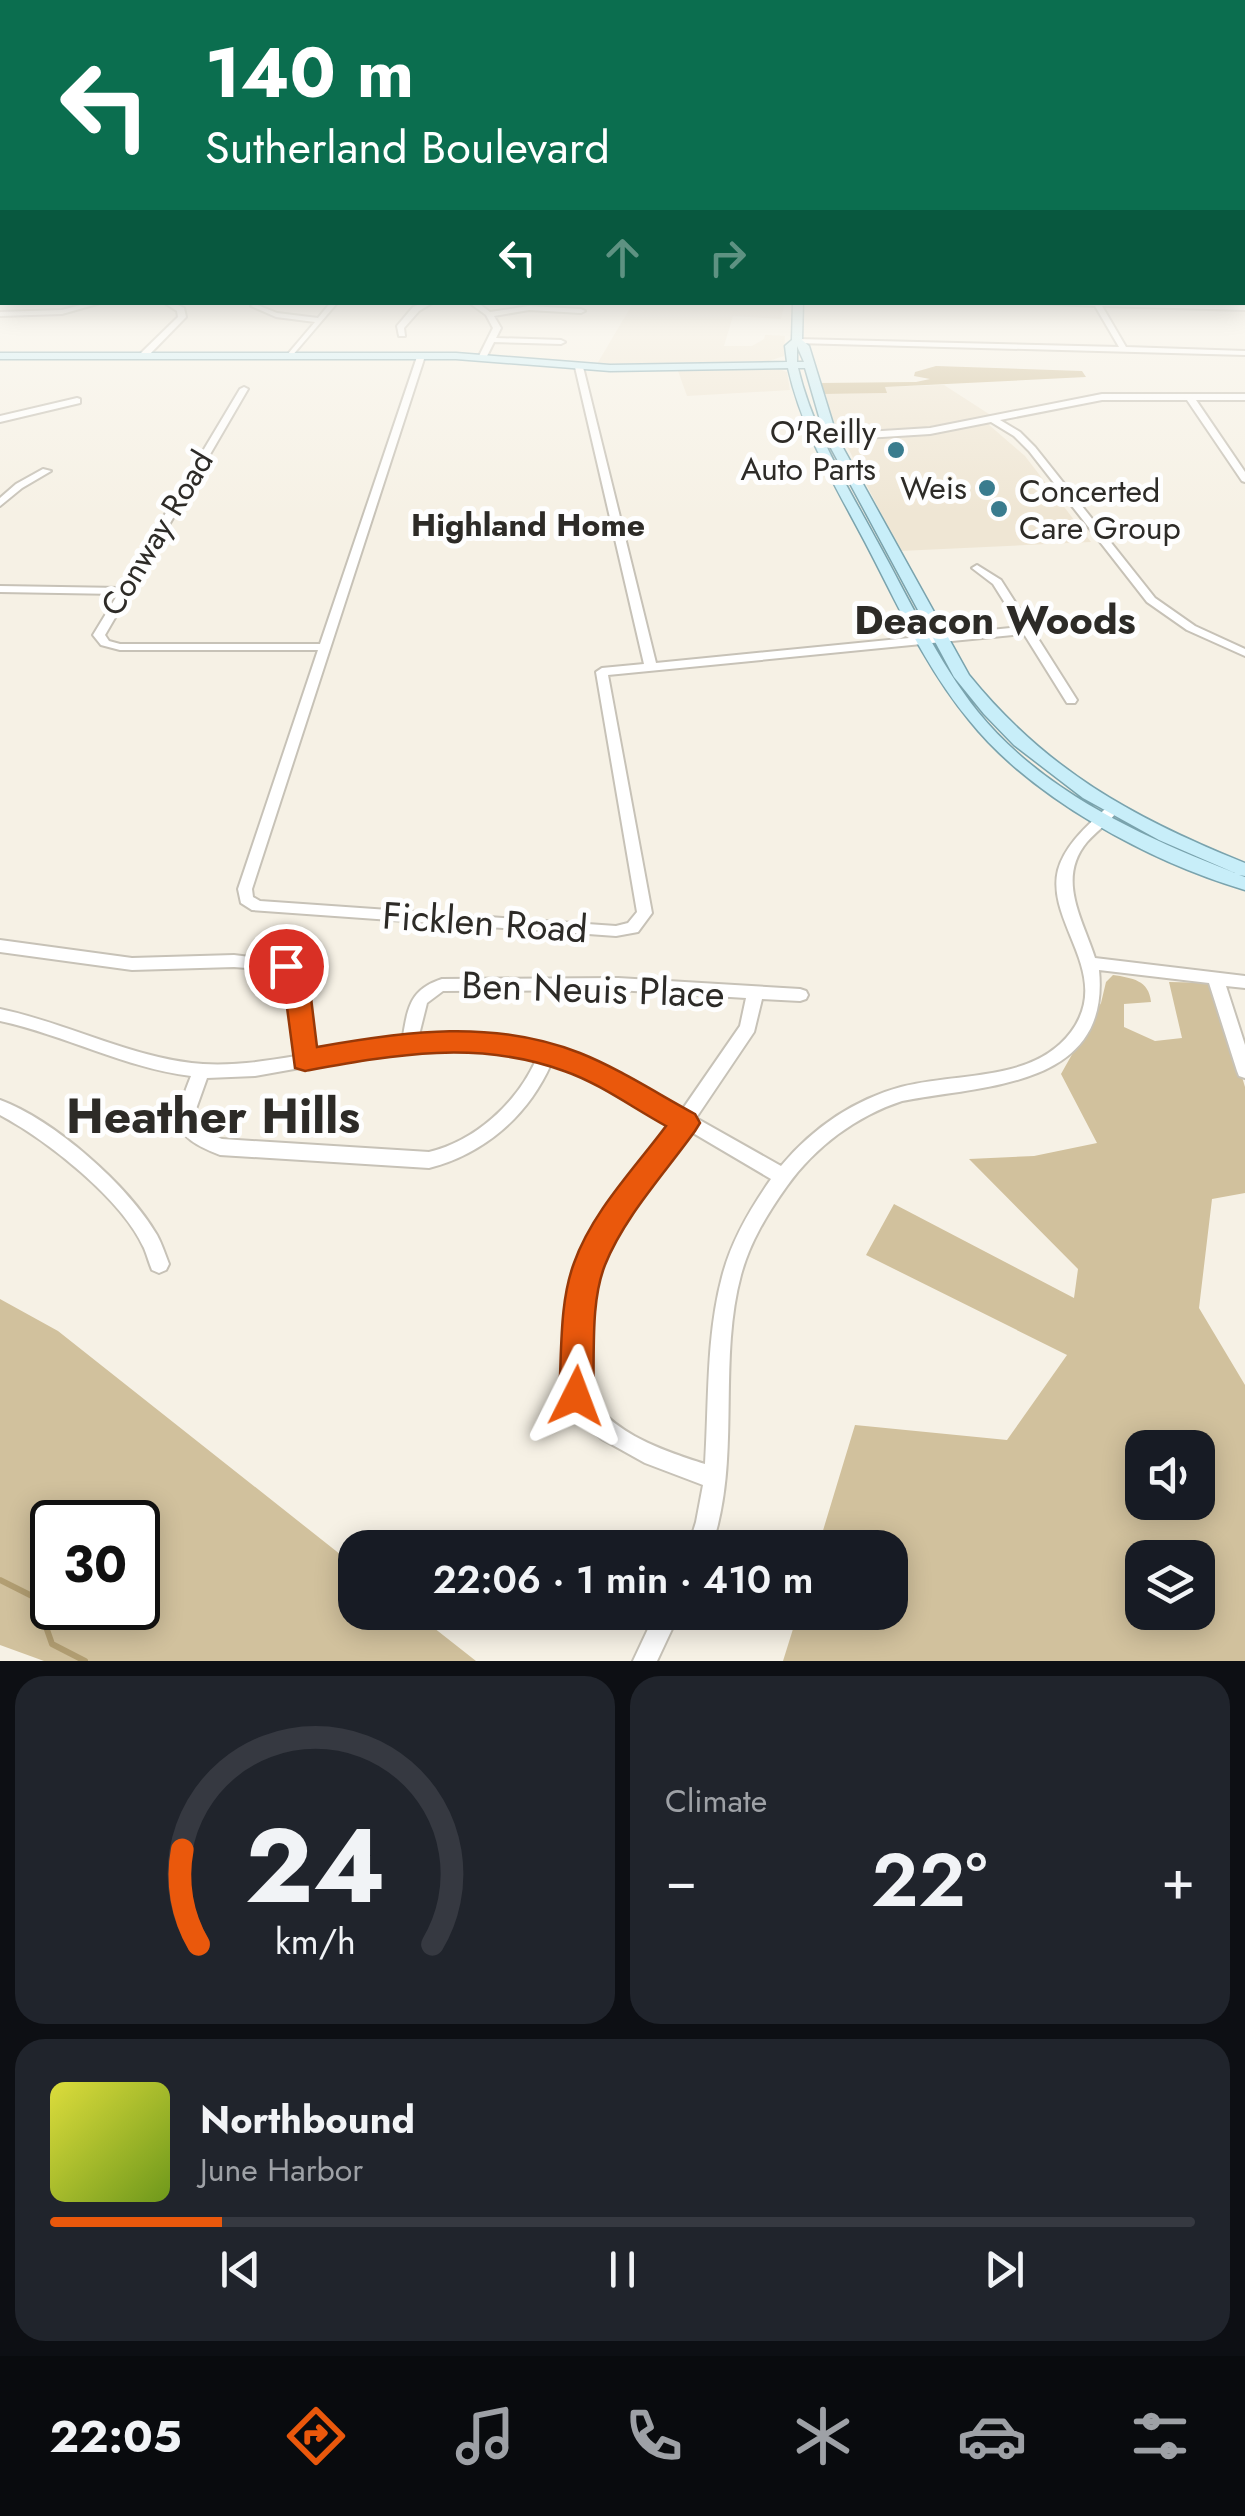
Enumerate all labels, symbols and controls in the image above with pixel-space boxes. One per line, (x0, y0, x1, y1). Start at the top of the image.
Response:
text: 140 m (205, 22, 414, 123)
icon: left (40, 40, 170, 170)
text: Sutherland Boulevard (205, 115, 610, 180)
icon: left (490, 230, 545, 285)
icon: ahead (595, 230, 650, 285)
icon: right (700, 230, 755, 285)
place label: O'Reilly Auto Parts (740, 409, 877, 492)
marker: O'Reilly Auto Parts (885, 439, 907, 461)
street label: Conway Road (89, 442, 225, 624)
place label: Weis (900, 465, 967, 511)
place label: Concerted Care Group (1019, 468, 1181, 551)
marker: Weis (976, 477, 998, 499)
marker: Concerted Care Group (988, 498, 1010, 520)
district label: Highland Home (411, 502, 645, 548)
district label: Deacon Woods (854, 591, 1136, 649)
street label: Ficklen Road (381, 887, 589, 957)
pin (244, 924, 329, 1009)
icon: arrive (259, 939, 314, 994)
street label: Ben Neuis Place (460, 957, 726, 1021)
district label: Heather Hills (66, 1082, 360, 1151)
position arrow (524, 1344, 628, 1448)
map controls (1125, 1430, 1215, 1630)
button: sound (1125, 1430, 1215, 1520)
speed limit sign: 30 (30, 1500, 160, 1630)
button: layers (1125, 1540, 1215, 1630)
text: 22:06 · 1 min · 410 m (433, 1552, 813, 1607)
text: Climate (665, 1778, 767, 1824)
text: 24 (245, 1791, 385, 1941)
text: 22° (871, 1826, 987, 1934)
text: − (665, 1840, 697, 1920)
text: + (1161, 1840, 1195, 1920)
text: km/h (275, 1916, 355, 1967)
text: Northbound (200, 2092, 415, 2147)
text: June Harbor (200, 2147, 363, 2193)
icon: previous (213, 2242, 268, 2297)
icon: pause (595, 2242, 650, 2297)
icon: next (977, 2242, 1032, 2297)
icon: directions (281, 2401, 351, 2471)
icon: music (450, 2401, 520, 2471)
icon: phone (619, 2401, 689, 2471)
icon: climate (788, 2401, 858, 2471)
icon: car (957, 2401, 1027, 2471)
icon: filters (1125, 2401, 1195, 2471)
text: 22:05 (49, 2404, 182, 2469)

